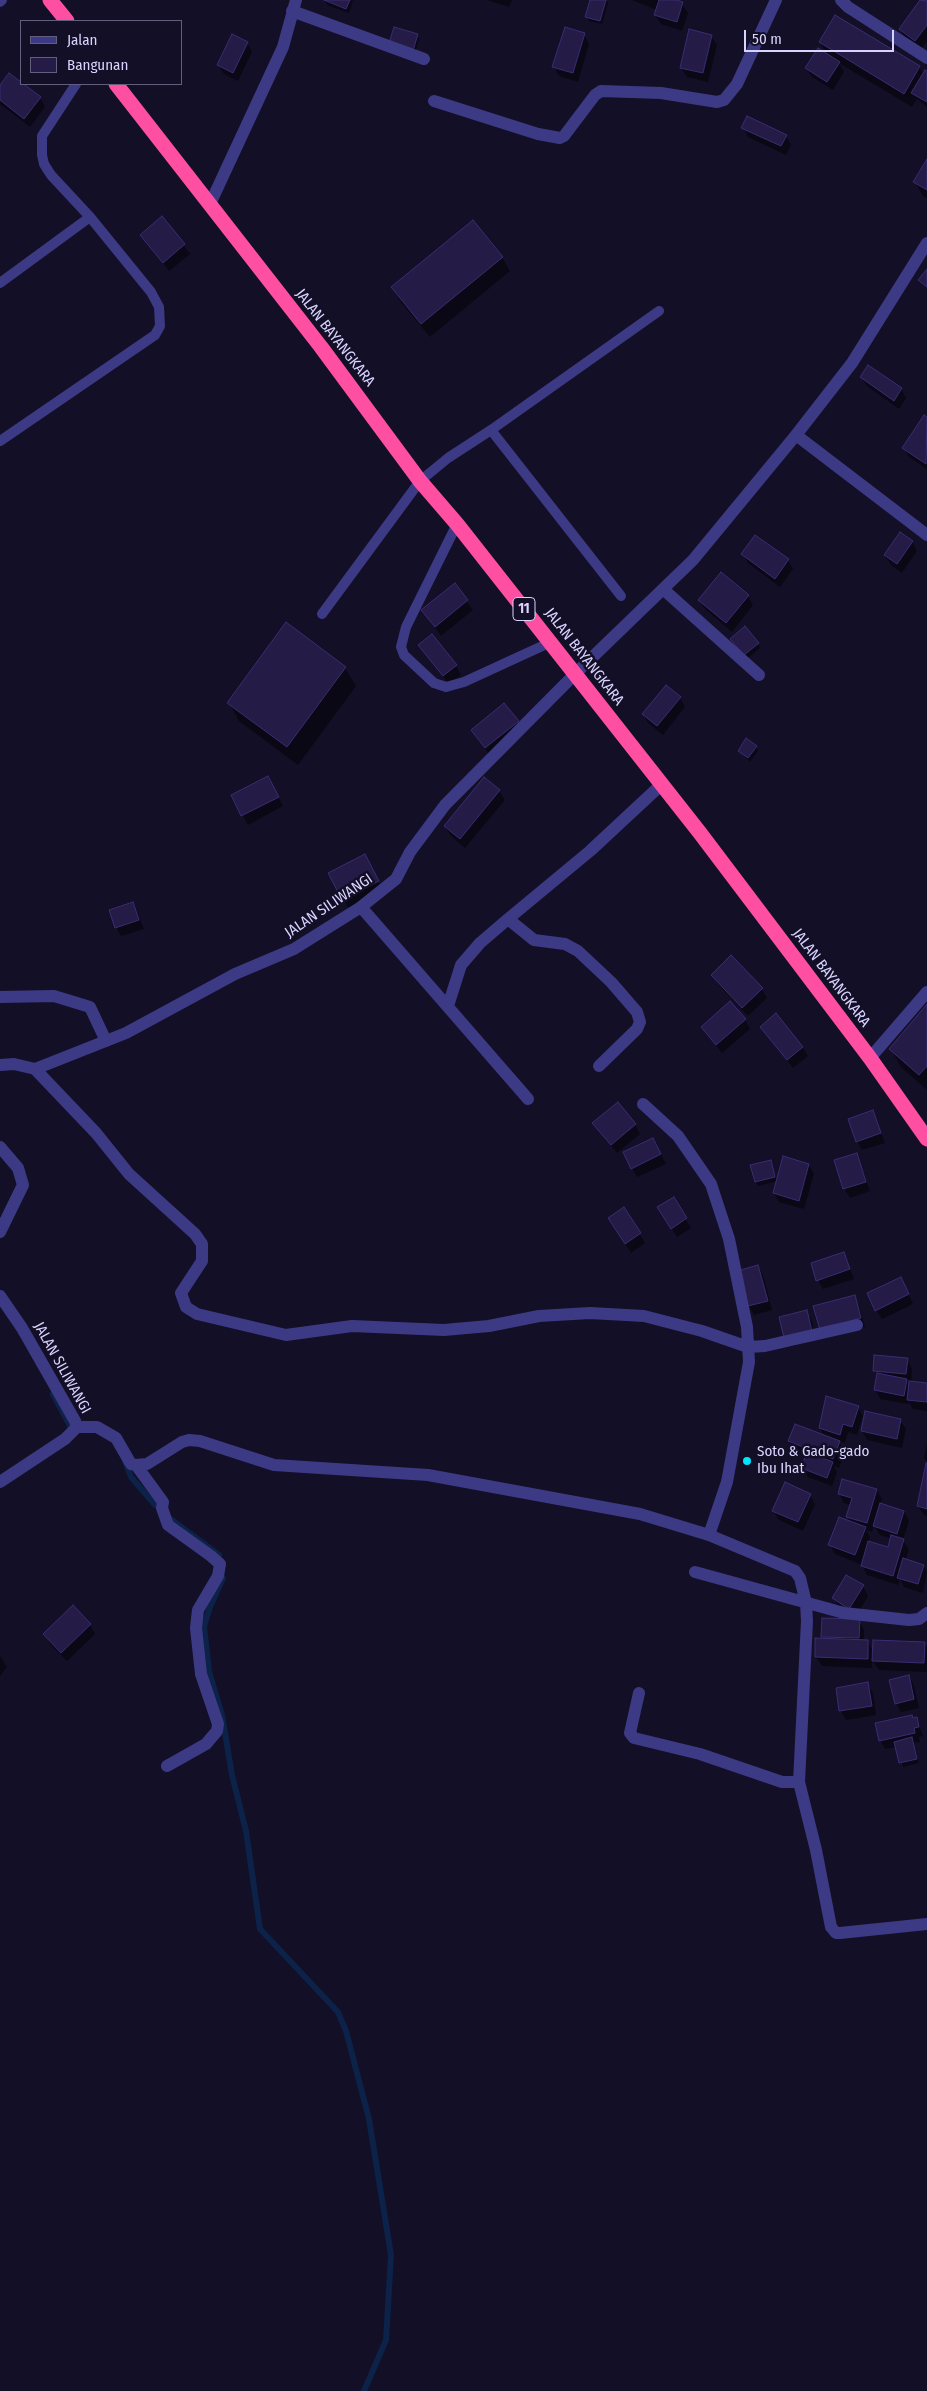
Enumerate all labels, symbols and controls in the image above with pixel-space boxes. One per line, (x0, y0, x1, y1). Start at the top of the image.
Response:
legend (20, 20, 182, 85)
scale bar (747, 20, 897, 52)
text: 50 m (752, 30, 782, 48)
text: Jalan (67, 31, 97, 49)
text: Bangunan (67, 56, 128, 74)
street label: JALAN BAYANGKARA (291, 286, 379, 390)
road number: 11 (513, 598, 535, 620)
street label: JALAN BAYANGKARA (540, 605, 628, 709)
street label: JALAN SILIWANGI (282, 870, 376, 942)
street label: JALAN BAYANGKARA (788, 925, 874, 1031)
street label: JALAN SILIWANGI (29, 1319, 95, 1417)
place label: Soto & Gado-gado Ibu Ihat (757, 1443, 869, 1478)
marker: Soto & Gado-gado Ibu Ihat (741, 1455, 753, 1467)

